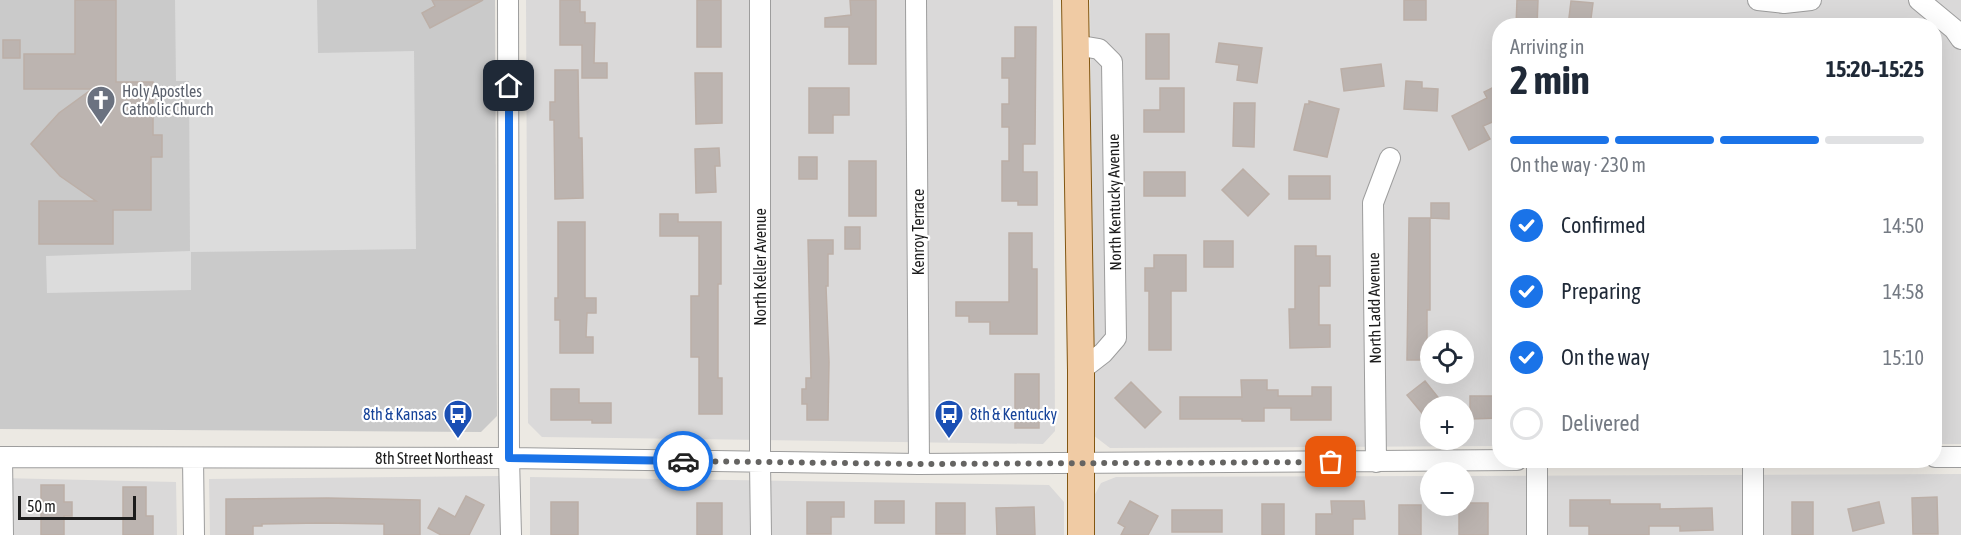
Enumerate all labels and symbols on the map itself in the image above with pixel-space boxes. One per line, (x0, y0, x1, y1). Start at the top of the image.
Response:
pin (483, 60, 534, 111)
place label: Holy Apostles Catholic Church (122, 82, 214, 118)
church icon: Holy Apostles Catholic Church (85, 84, 117, 126)
street label: North Kentucky Avenue (1104, 133, 1125, 271)
street label: Kenroy Terrace (909, 189, 928, 275)
street label: North Keller Avenue (751, 208, 769, 326)
street label: North Ladd Avenue (1364, 252, 1384, 364)
bus stop icon: 8th & Kansas (442, 398, 474, 440)
bus stop icon: 8th & Kentucky (933, 398, 965, 440)
place label: 8th & Kansas (363, 405, 437, 423)
place label: 8th & Kentucky (970, 405, 1057, 424)
courier (653, 431, 713, 491)
pin (1305, 436, 1356, 487)
street label: 8th Street Northeast (375, 449, 493, 467)
scale bar (18, 493, 136, 520)

